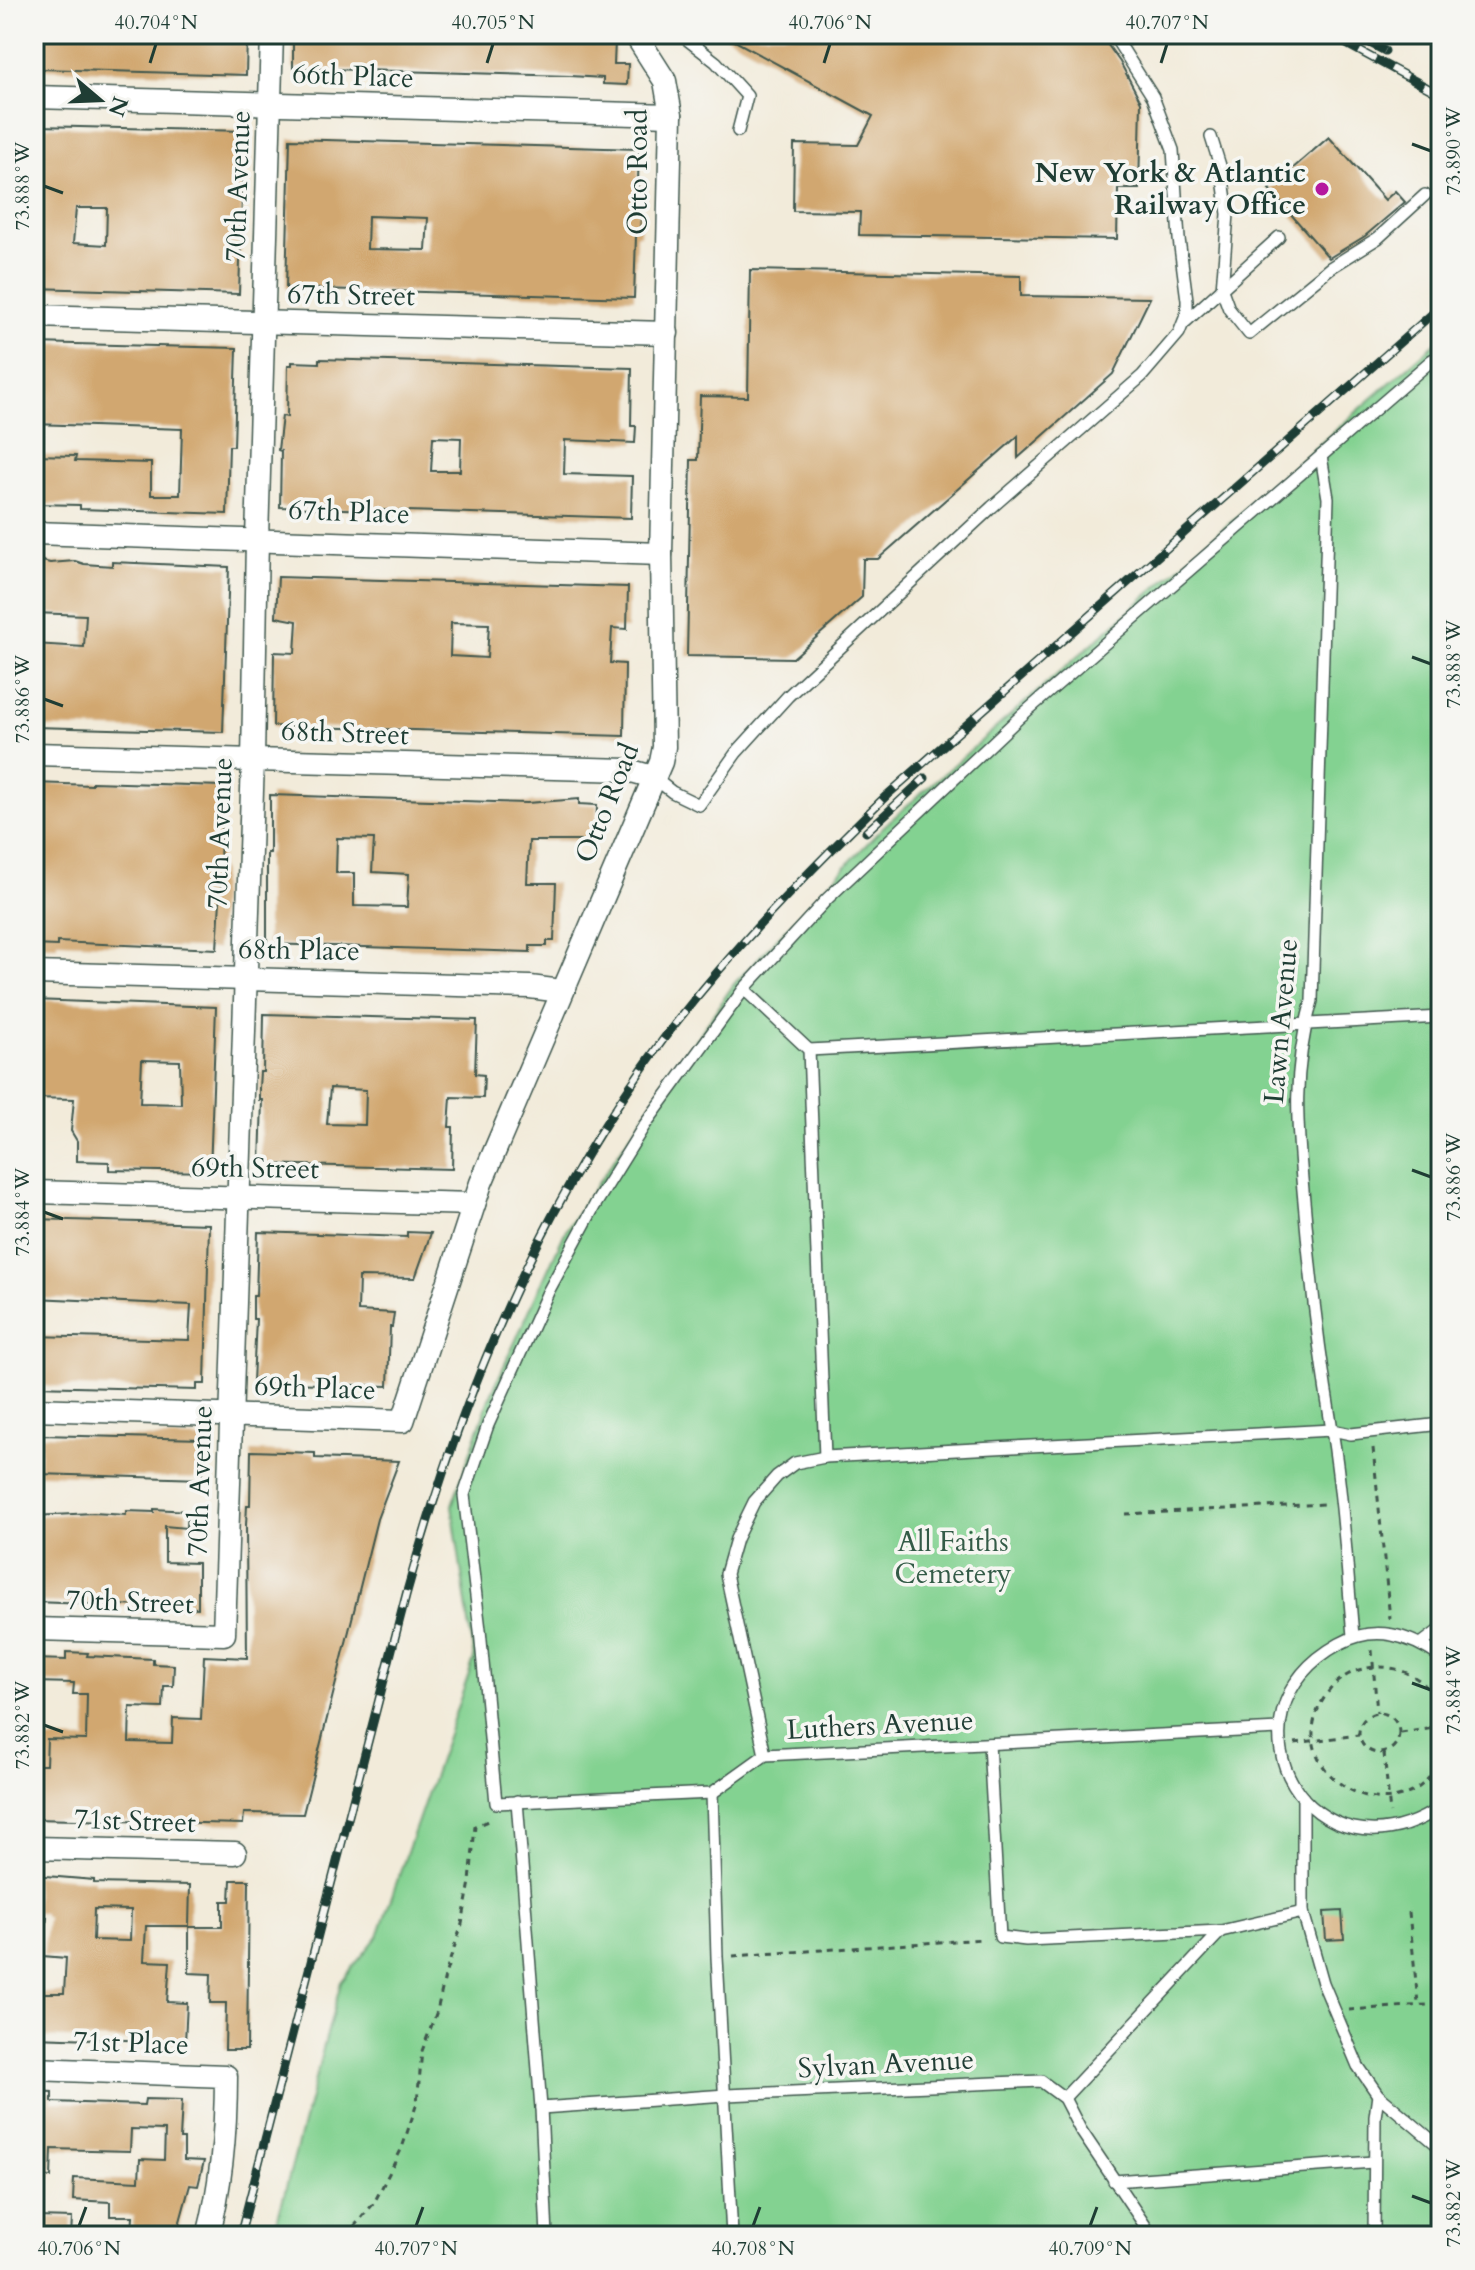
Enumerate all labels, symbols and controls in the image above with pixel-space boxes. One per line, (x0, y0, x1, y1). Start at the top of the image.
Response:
text: 40.704°N (114, 9, 198, 36)
text: 40.705°N (451, 9, 535, 36)
text: 40.706°N (788, 9, 872, 36)
text: 40.707°N (1125, 9, 1209, 36)
street label: 66th Place (292, 55, 414, 97)
north arrow (60, 60, 140, 140)
text: N (101, 92, 135, 120)
text: 73.890°W (1440, 106, 1467, 195)
street label: Otto Road (619, 109, 657, 235)
street label: 70th Avenue (216, 110, 260, 262)
text: 73.888°W (9, 141, 36, 230)
place label: New York & Atlantic Railway Office (1035, 154, 1306, 224)
marker: New York & Atlantic Railway Office (1313, 180, 1331, 198)
street label: 67th Street (287, 275, 415, 315)
street label: 67th Place (288, 491, 410, 533)
text: 73.888°W (1440, 619, 1467, 708)
text: 73.886°W (9, 654, 36, 743)
street label: 68th Street (280, 712, 410, 754)
street label: Otto Road (566, 737, 648, 869)
street label: 70th Avenue (198, 757, 242, 909)
street label: 68th Place (238, 930, 360, 970)
street label: Lawn Avenue (1255, 937, 1307, 1105)
text: 73.886°W (1440, 1132, 1467, 1221)
street label: 69th Street (191, 1148, 319, 1188)
text: 73.884°W (9, 1167, 36, 1256)
street label: 69th Place (254, 1367, 376, 1409)
street label: 70th Avenue (178, 1405, 222, 1557)
park label: All Faiths Cemetery (894, 1523, 1012, 1593)
street label: 70th Street (65, 1581, 195, 1623)
text: 73.884°W (1440, 1645, 1467, 1734)
text: 73.882°W (9, 1680, 36, 1769)
street label: Luthers Avenue (786, 1701, 974, 1749)
street label: 71st Street (73, 1800, 197, 1842)
street label: 71st Place (73, 2022, 189, 2064)
street label: Sylvan Avenue (797, 2040, 975, 2088)
text: 73.882°W (1440, 2158, 1467, 2247)
text: 40.706°N (37, 2235, 121, 2262)
text: 40.707°N (374, 2235, 458, 2262)
text: 40.708°N (711, 2235, 795, 2262)
text: 40.709°N (1048, 2235, 1132, 2262)

